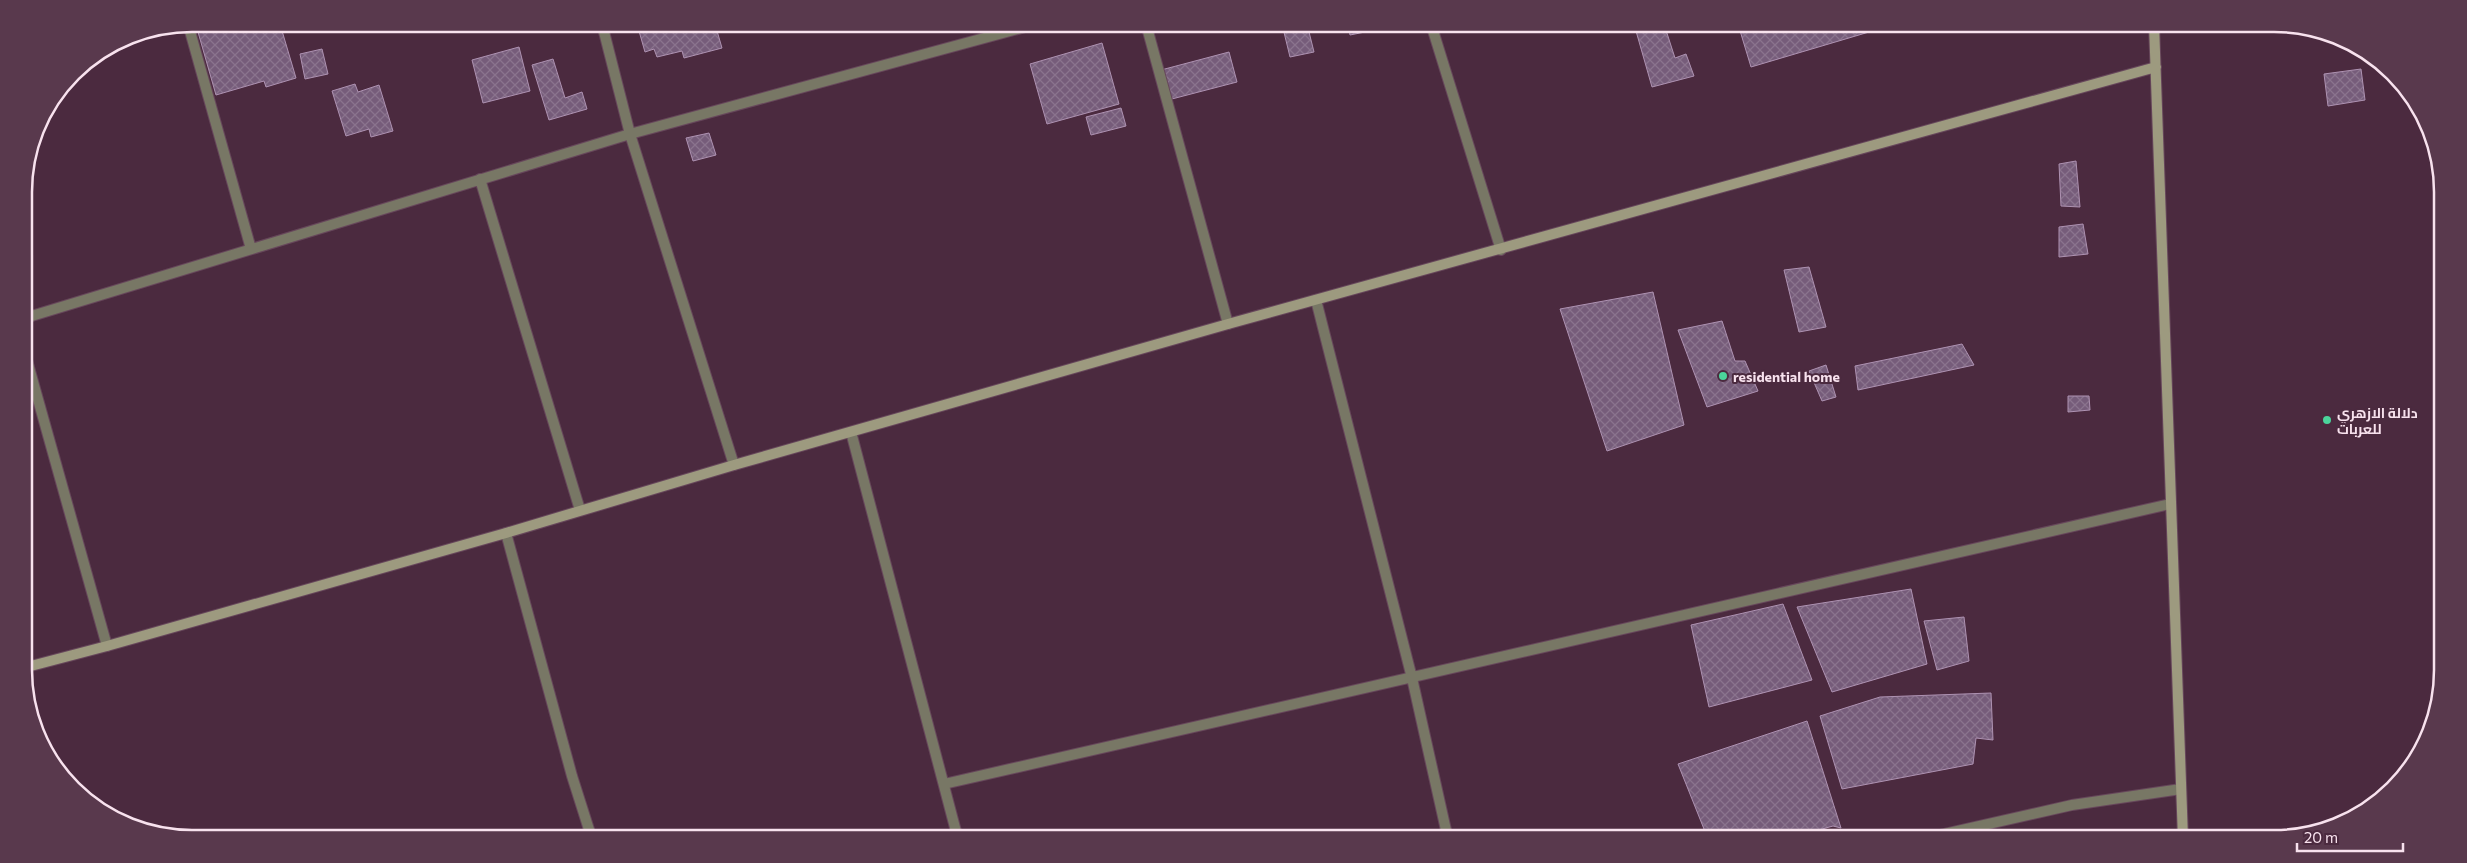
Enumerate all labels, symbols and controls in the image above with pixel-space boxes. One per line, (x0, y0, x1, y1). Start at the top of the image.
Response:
place label: residential home (1733, 368, 1840, 385)
marker: residential home (1717, 370, 1729, 382)
place label: دلالة الازهري للعربات (2337, 404, 2418, 438)
marker: دلالة الازهري للعربات (2321, 414, 2333, 426)
scale bar (2297, 820, 2403, 852)
text: 20 m (2304, 828, 2338, 846)

